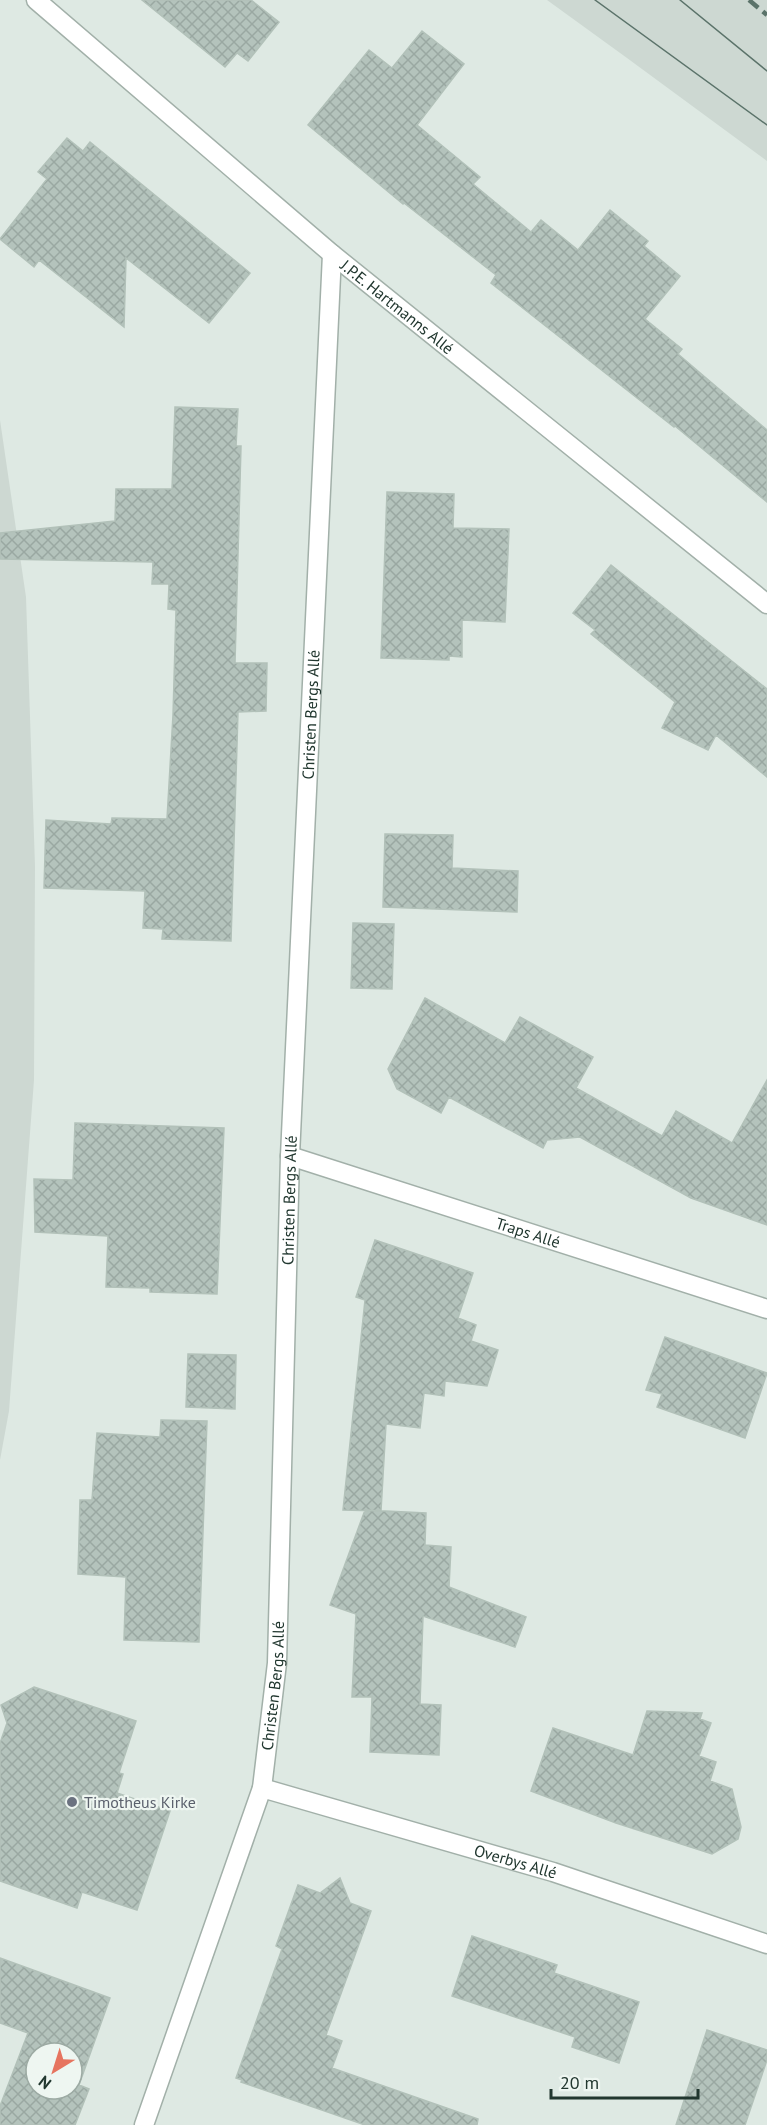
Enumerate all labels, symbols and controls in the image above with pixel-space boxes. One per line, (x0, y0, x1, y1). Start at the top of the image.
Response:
street label: J.P.E. Hartmanns Allé (336, 255, 458, 358)
street label: Christen Bergs Allé (298, 649, 324, 780)
street label: Christen Bergs Allé (277, 1135, 301, 1265)
street label: Traps Allé (493, 1213, 563, 1252)
street label: Christen Bergs Allé (257, 1621, 288, 1751)
place label: Timotheus Kirke (84, 1792, 196, 1812)
marker: Timotheus Kirke (65, 1795, 79, 1809)
street label: Overbys Allé (472, 1840, 559, 1883)
north arrow (24, 2041, 84, 2101)
scale bar (551, 2062, 698, 2100)
text: 20 m (560, 2071, 599, 2094)
text: N (34, 2072, 55, 2094)

